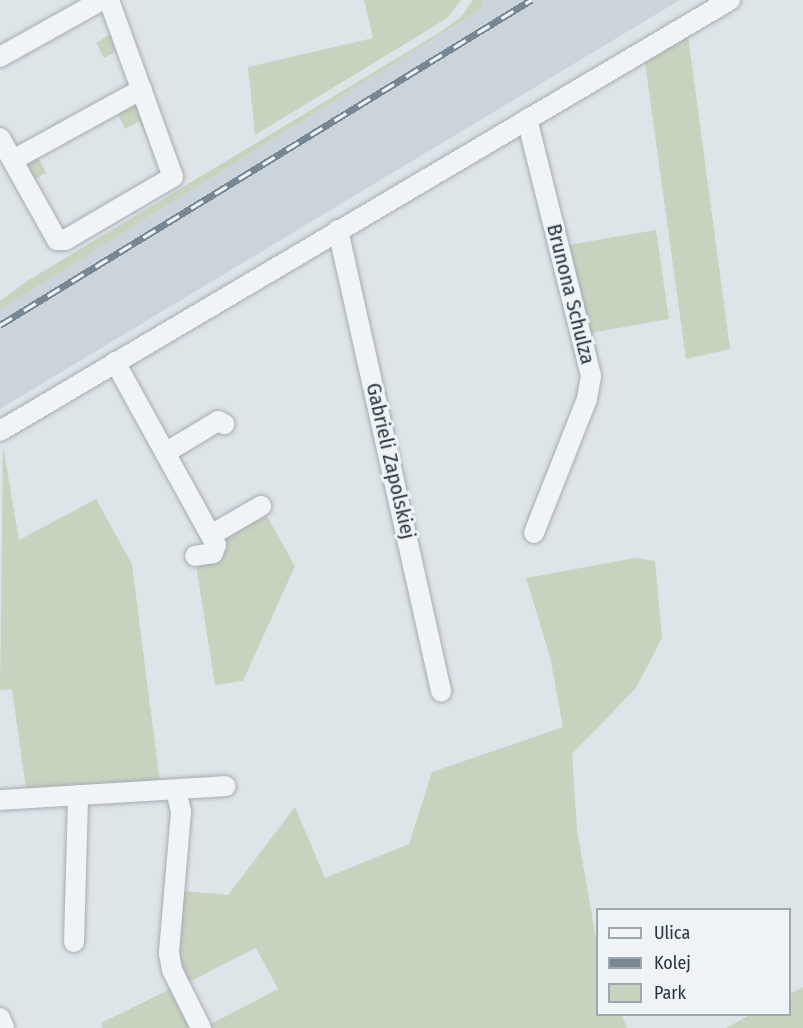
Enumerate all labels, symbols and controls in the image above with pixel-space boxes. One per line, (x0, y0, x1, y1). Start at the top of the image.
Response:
street label: Brunona Schulza (541, 221, 601, 367)
street label: Gabrieli Zapolskiej (361, 380, 421, 542)
legend (596, 908, 791, 1016)
text: Ulica (654, 922, 690, 944)
text: Kolej (654, 952, 691, 974)
text: Park (654, 982, 686, 1004)

